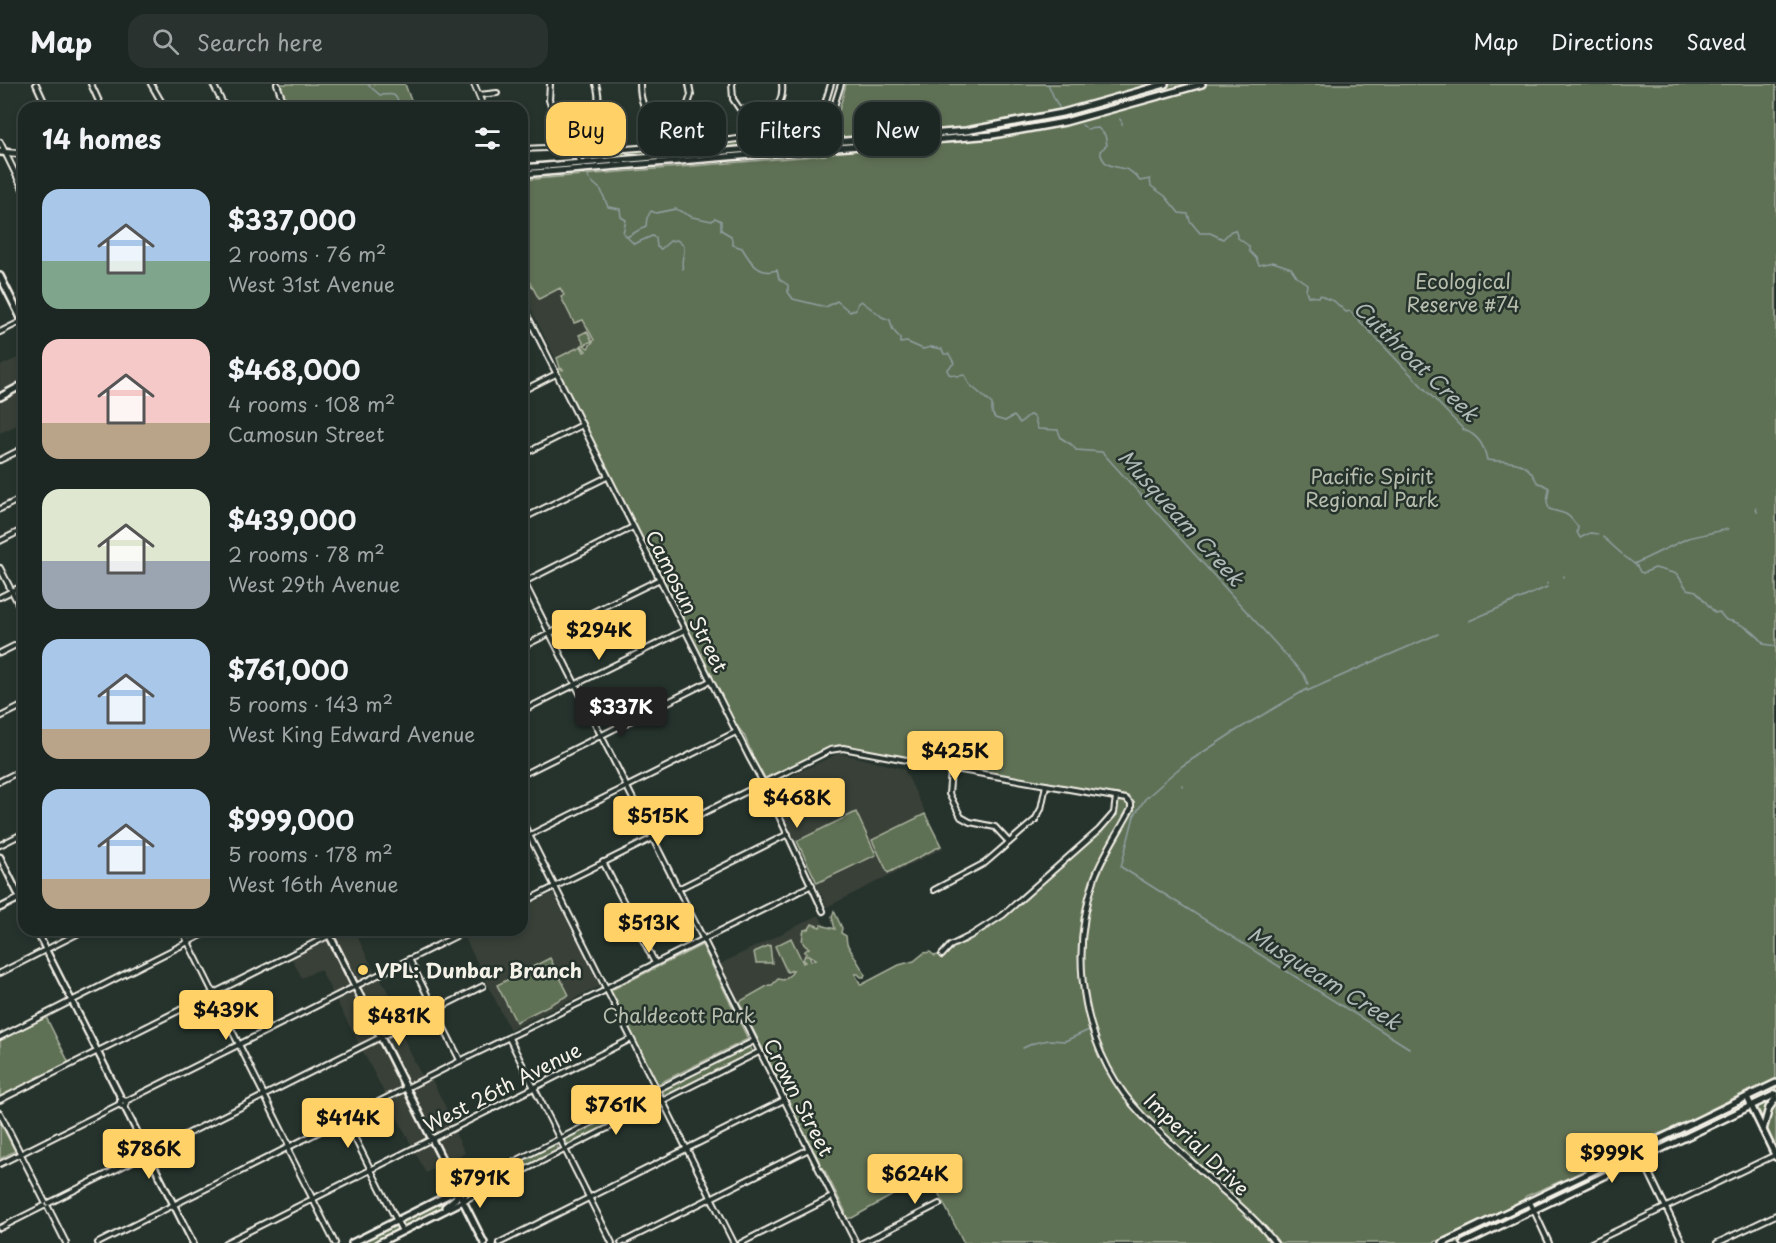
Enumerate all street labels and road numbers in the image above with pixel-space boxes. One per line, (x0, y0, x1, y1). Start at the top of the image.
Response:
street label: Camosun Street (638, 525, 736, 677)
street label: Crown Street (756, 1033, 842, 1161)
street label: West 26th Avenue (418, 1034, 586, 1140)
street label: Imperial Drive (1137, 1086, 1257, 1202)

